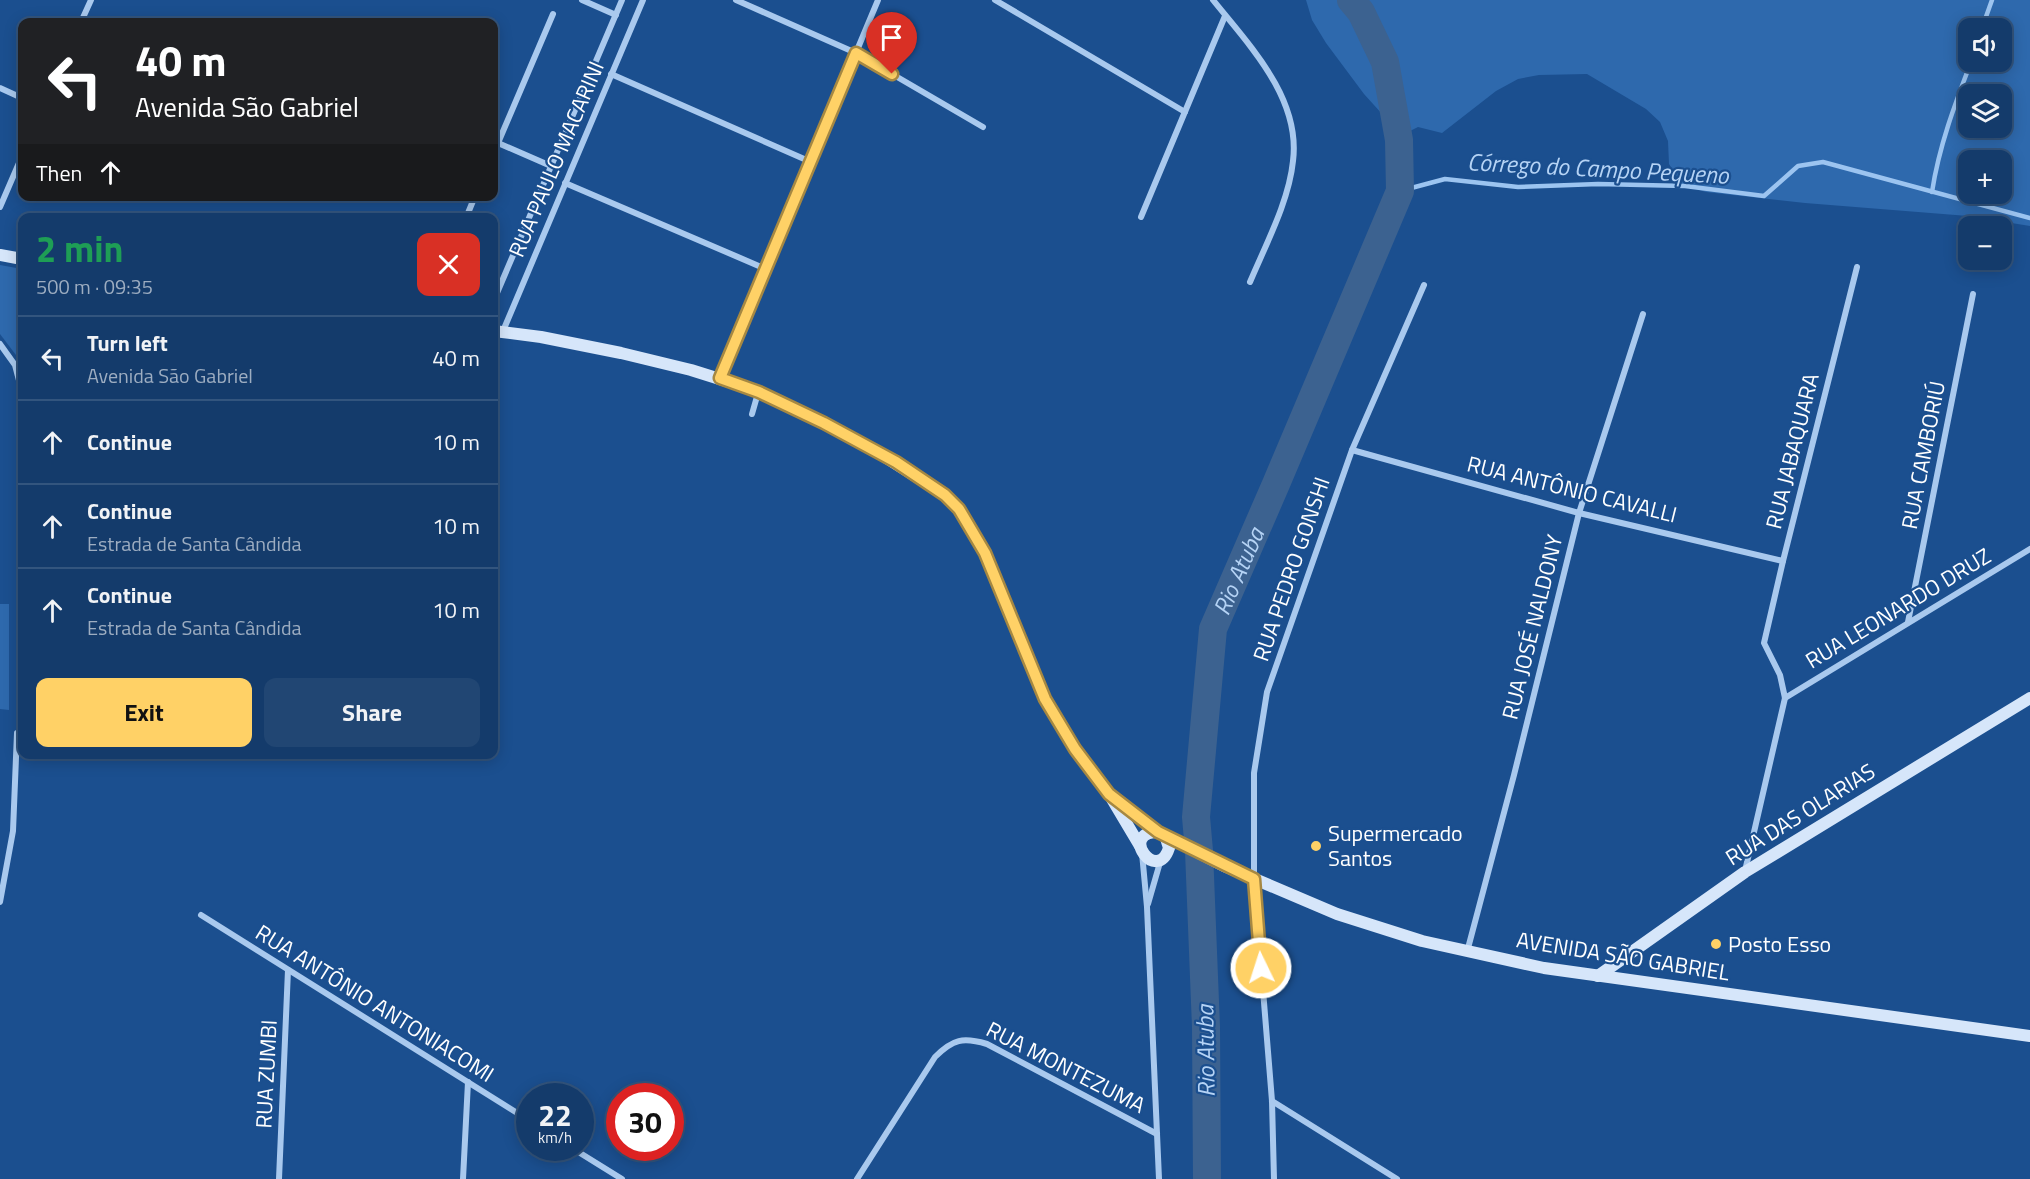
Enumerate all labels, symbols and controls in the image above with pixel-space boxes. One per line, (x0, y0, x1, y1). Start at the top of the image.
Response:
pin (866, 12, 917, 74)
map controls (1958, 18, 2012, 270)
button: sound (1958, 18, 2012, 72)
icon: arrive (875, 21, 908, 54)
text: 40 m (135, 28, 227, 92)
icon: left (36, 42, 114, 120)
street label: RUA PAULO MACARINI (499, 56, 613, 262)
button: layers (1958, 84, 2012, 138)
text: Avenida São Gabriel (135, 86, 359, 127)
water label: Córrego do Campo Pequeno (1466, 143, 1731, 193)
button: + (1958, 150, 2012, 204)
text: Then (36, 156, 82, 190)
icon: ahead (94, 156, 127, 189)
button: − (1958, 216, 2012, 270)
text: 2 min (36, 221, 123, 276)
button: close (417, 233, 480, 296)
text: 500 m · 09:35 (36, 271, 153, 302)
text: Turn left (87, 326, 168, 360)
text: 40 m (432, 341, 480, 375)
icon: left (36, 342, 69, 375)
text: Avenida São Gabriel (87, 360, 253, 391)
street label: RUA JABAQUARA (1756, 370, 1828, 532)
street label: RUA CAMBORIÚ (1892, 378, 1954, 532)
text: Continue (87, 425, 172, 459)
text: 10 m (432, 425, 480, 459)
icon: ahead (36, 426, 69, 459)
street label: RUA ANTÔNIO CAVALLI (1464, 446, 1680, 532)
street label: RUA PEDRO GONSHI (1244, 472, 1338, 666)
text: Continue (87, 494, 172, 528)
text: 10 m (432, 509, 480, 543)
icon: ahead (36, 510, 69, 543)
water label: Rio Atuba (1203, 520, 1274, 621)
text: Estrada de Santa Cândida (87, 528, 302, 559)
street label: RUA JOSÉ NALDONY (1493, 531, 1571, 723)
street label: RUA LEONARDO DRUZ (1799, 539, 1997, 677)
text: Continue (87, 578, 172, 612)
text: 10 m (432, 593, 480, 627)
icon: ahead (36, 594, 69, 627)
text: Estrada de Santa Cândida (87, 612, 302, 643)
button: Exit (36, 678, 252, 747)
button: Share (264, 678, 480, 747)
street label: RUA DAS OLARIAS (1718, 754, 1882, 874)
place label: Supermercado Santos (1328, 816, 1463, 875)
marker: Supermercado Santos (1309, 839, 1323, 853)
street label: RUA ANTÔNIO ANTONIACOMI (249, 916, 501, 1090)
street label: AVENIDA SÃO GABRIEL (1514, 922, 1732, 990)
place label: Posto Esso (1728, 927, 1831, 961)
position arrow (1229, 936, 1293, 1000)
marker: Posto Esso (1709, 937, 1723, 951)
water label: Rio Atuba (1186, 1003, 1224, 1097)
street label: RUA MONTEZUMA (980, 1012, 1152, 1122)
street label: RUA ZUMBI (246, 1019, 286, 1129)
speed limit sign: 30 (606, 1083, 684, 1161)
text: 22 (538, 1092, 572, 1138)
text: km/h (538, 1126, 572, 1149)

